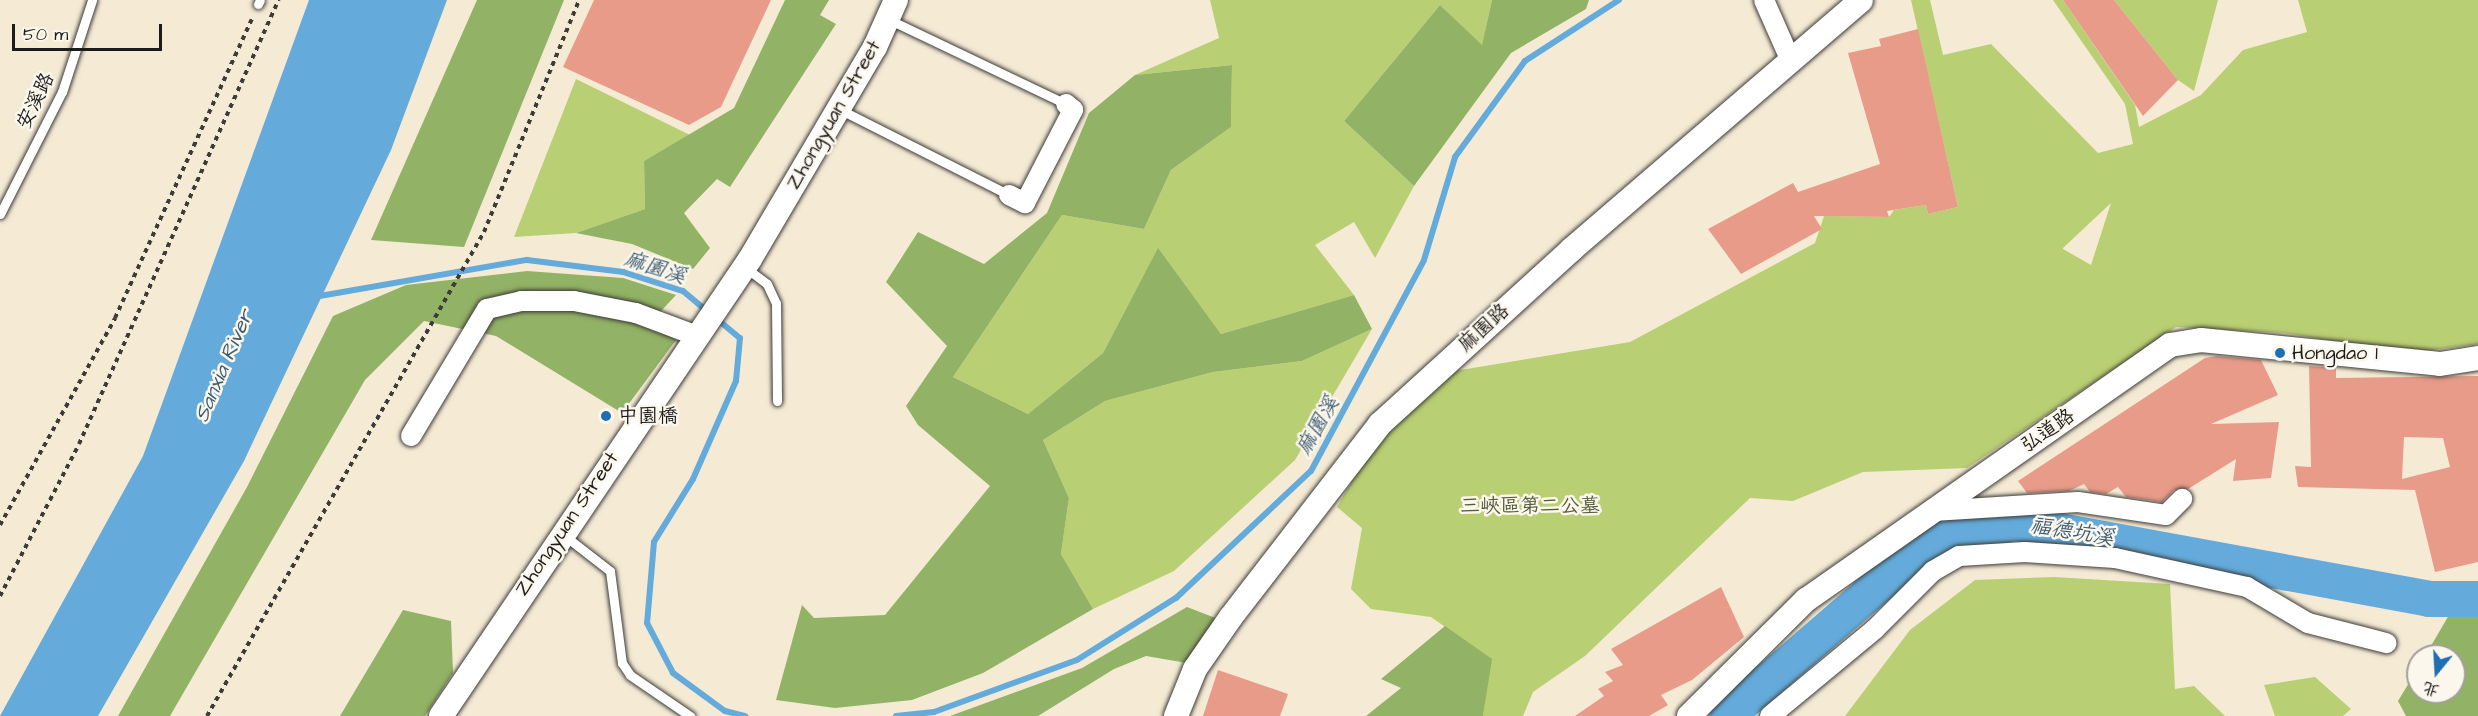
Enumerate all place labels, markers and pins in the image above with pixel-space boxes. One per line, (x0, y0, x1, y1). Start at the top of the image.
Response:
place label: Hongdao 1 (2292, 341, 2378, 365)
marker: Hongdao 1 (2273, 346, 2287, 360)
place label: 中園橋 (618, 404, 678, 428)
marker: 中園橋 (599, 409, 613, 423)

